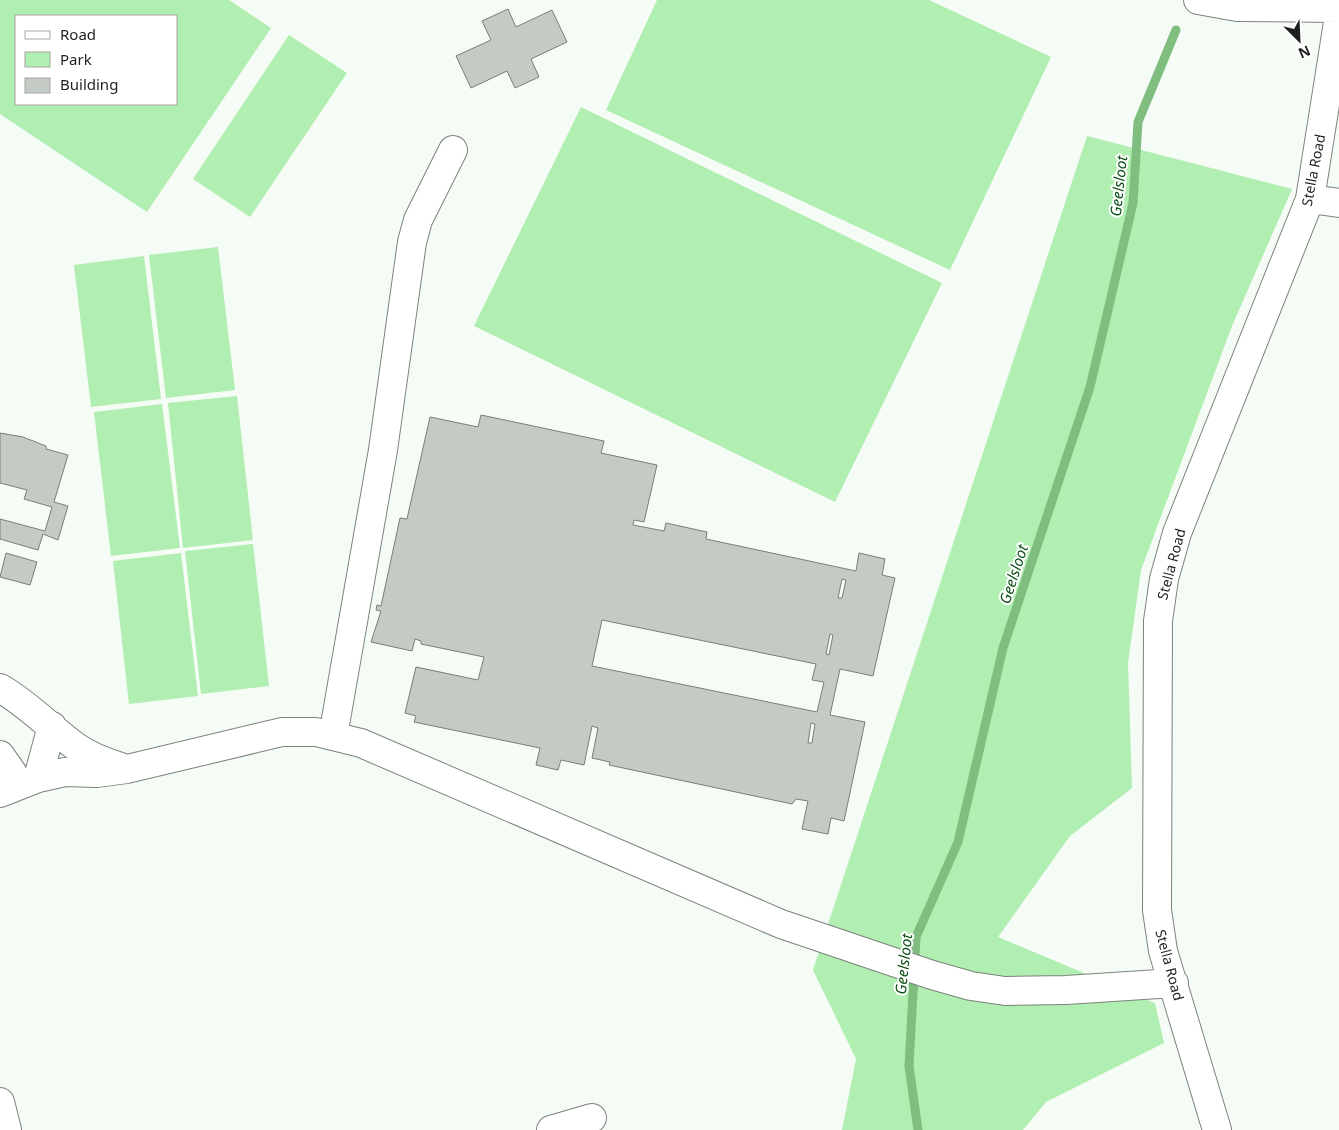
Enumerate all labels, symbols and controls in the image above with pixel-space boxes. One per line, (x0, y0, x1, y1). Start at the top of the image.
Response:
legend (15, 15, 178, 105)
north arrow (1274, 15, 1324, 65)
text: Road (60, 24, 96, 44)
text: N (1295, 41, 1314, 63)
text: Park (60, 49, 92, 69)
text: Building (60, 74, 118, 94)
street label: Stella Road (1297, 132, 1329, 208)
water label: Geelsloot (1105, 153, 1131, 217)
street label: Stella Road (1152, 526, 1190, 602)
water label: Geelsloot (994, 541, 1032, 606)
street label: Stella Road (1151, 927, 1189, 1003)
water label: Geelsloot (890, 931, 916, 995)

